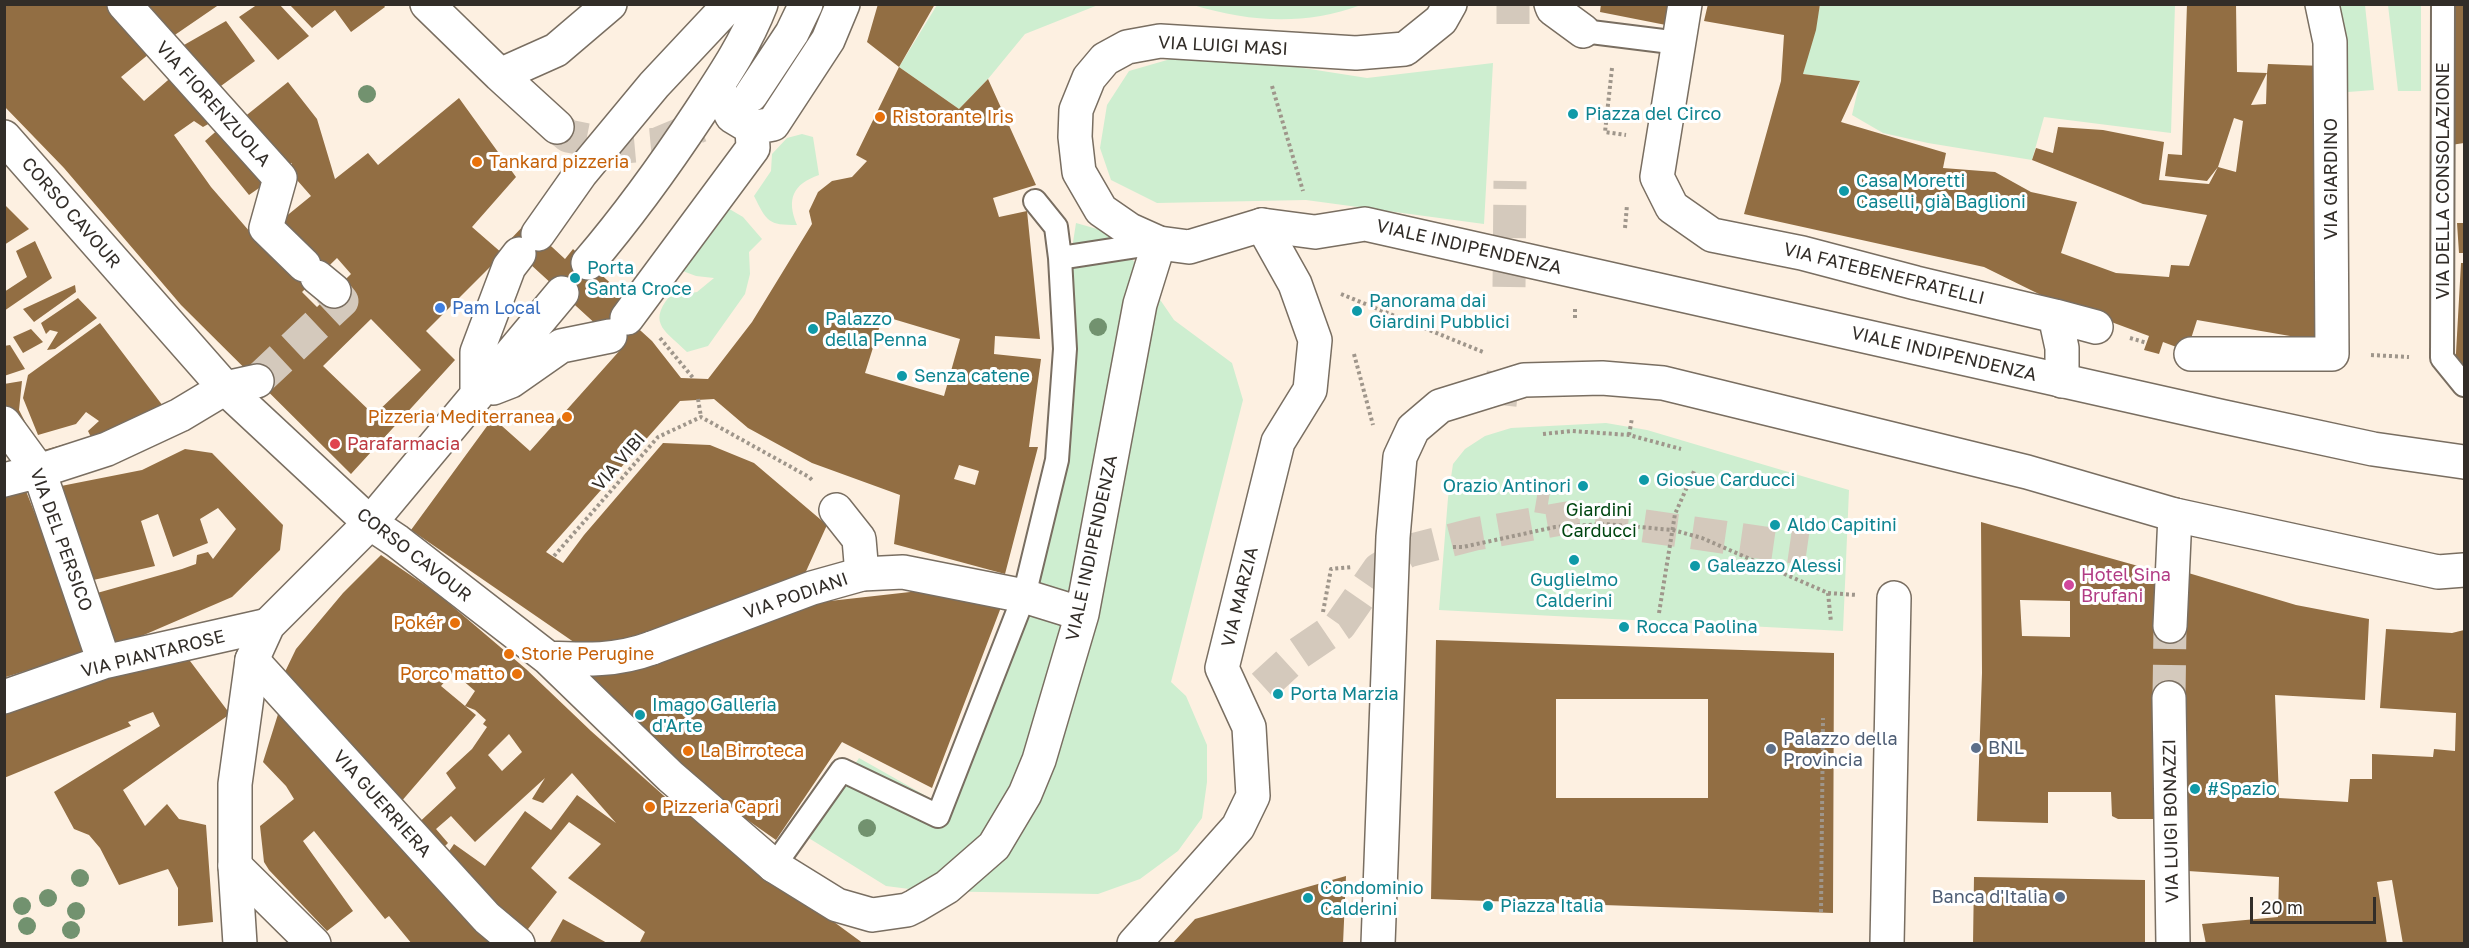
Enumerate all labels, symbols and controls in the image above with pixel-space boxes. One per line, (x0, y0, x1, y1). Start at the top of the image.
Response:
street label: VIA LUIGI MASI (1157, 32, 1289, 60)
street label: VIA FIORENZUOLA (151, 37, 275, 171)
street label: VIA DELLA CONSOLAZIONE (2432, 63, 2454, 299)
place label: Piazza del Circo (1585, 103, 1721, 125)
place label: Ristorante Iris (892, 106, 1014, 128)
marker: Piazza del Circo (1566, 107, 1580, 121)
marker: Ristorante Iris (873, 110, 887, 124)
street label: VIA GIARDINO (2320, 118, 2342, 240)
place label: Tankard pizzeria (489, 151, 629, 173)
street label: CORSO CAVOUR (17, 153, 125, 273)
marker: Tankard pizzeria (470, 155, 484, 169)
place label: Casa Moretti Caselli, già Baglioni (1856, 170, 2026, 213)
marker: Casa Moretti Caselli, già Baglioni (1837, 184, 1851, 198)
street label: VIALE INDIPENDENZA (1374, 215, 1564, 279)
street label: VIA FATEBENEFRATELLI (1781, 239, 1987, 309)
place label: Porta Santa Croce (587, 257, 692, 300)
marker: Porta Santa Croce (568, 271, 582, 285)
place label: Panorama dai Giardini Pubblici (1369, 290, 1510, 332)
place label: Pam Local (452, 297, 541, 319)
marker: Pam Local (433, 301, 447, 315)
marker: Panorama dai Giardini Pubblici (1350, 304, 1364, 318)
place label: Palazzo della Penna (825, 308, 927, 350)
marker: Palazzo della Penna (806, 322, 820, 336)
street label: VIALE INDIPENDENZA (1849, 322, 2039, 386)
place label: Senza catene (914, 365, 1030, 387)
marker: Senza catene (895, 369, 909, 383)
place label: Pizzeria Mediterranea (368, 406, 555, 428)
marker: Pizzeria Mediterranea (560, 410, 574, 424)
street label: VIA VIBI (588, 429, 650, 495)
place label: Parafarmacia (347, 433, 460, 455)
marker: Parafarmacia (328, 437, 342, 451)
street label: VIALE INDIPENDENZA (1062, 453, 1122, 643)
street label: VIA DEL PERSICO (25, 466, 97, 614)
place label: Giosue Carducci (1656, 469, 1795, 491)
marker: Giosue Carducci (1637, 473, 1651, 487)
place label: Orazio Antinori (1443, 475, 1571, 497)
marker: Orazio Antinori (1576, 479, 1590, 493)
park label: Giardini Carducci (1561, 499, 1637, 542)
street label: CORSO CAVOUR (352, 503, 476, 607)
place label: Aldo Capitini (1787, 514, 1897, 536)
marker: Aldo Capitini (1768, 518, 1782, 532)
street label: VIA MARZIA (1217, 545, 1263, 649)
marker: Guglielmo Calderini (1567, 553, 1581, 567)
place label: Galeazzo Alessi (1707, 555, 1842, 577)
marker: Galeazzo Alessi (1688, 559, 1702, 573)
place label: Hotel Sina Brufani (2081, 564, 2171, 606)
street label: VIA PODIANI (741, 568, 851, 624)
place label: Guglielmo Calderini (1530, 569, 1618, 612)
marker: Hotel Sina Brufani (2062, 578, 2076, 592)
place label: Pokér (393, 612, 443, 634)
marker: Pokér (448, 616, 462, 630)
place label: Rocca Paolina (1636, 616, 1758, 638)
marker: Rocca Paolina (1617, 620, 1631, 634)
street label: VIA PIANTAROSE (79, 626, 227, 682)
place label: Storie Perugine (521, 643, 654, 665)
marker: Storie Perugine (502, 647, 516, 661)
place label: Porco matto (400, 663, 505, 685)
marker: Porco matto (510, 667, 524, 681)
place label: Porta Marzia (1290, 683, 1399, 705)
marker: Porta Marzia (1271, 687, 1285, 701)
place label: Imago Galleria d'Arte (652, 694, 777, 736)
marker: Imago Galleria d'Arte (633, 708, 647, 722)
place label: Palazzo della Provincia (1783, 728, 1898, 771)
place label: BNL (1988, 737, 2024, 759)
street label: VIA LUIGI BONAZZI (2159, 739, 2183, 903)
place label: La Birroteca (700, 740, 804, 762)
marker: BNL (1969, 741, 1983, 755)
marker: Palazzo della Provincia (1764, 742, 1778, 756)
marker: La Birroteca (681, 744, 695, 758)
street label: VIA GUERRIERA (328, 746, 436, 862)
place label: #Spazio (2207, 778, 2277, 800)
marker: #Spazio (2188, 782, 2202, 796)
place label: Pizzeria Capri (662, 796, 779, 818)
marker: Pizzeria Capri (643, 800, 657, 814)
place label: Condominio Calderini (1320, 877, 1423, 920)
scale bar (2253, 885, 2379, 923)
place label: Banca d'Italia (1931, 886, 2048, 908)
marker: Banca d'Italia (2053, 890, 2067, 904)
marker: Condominio Calderini (1301, 891, 1315, 905)
place label: Piazza Italia (1500, 895, 1604, 917)
text: 20 m (2261, 896, 2303, 918)
marker: Piazza Italia (1481, 899, 1495, 913)

